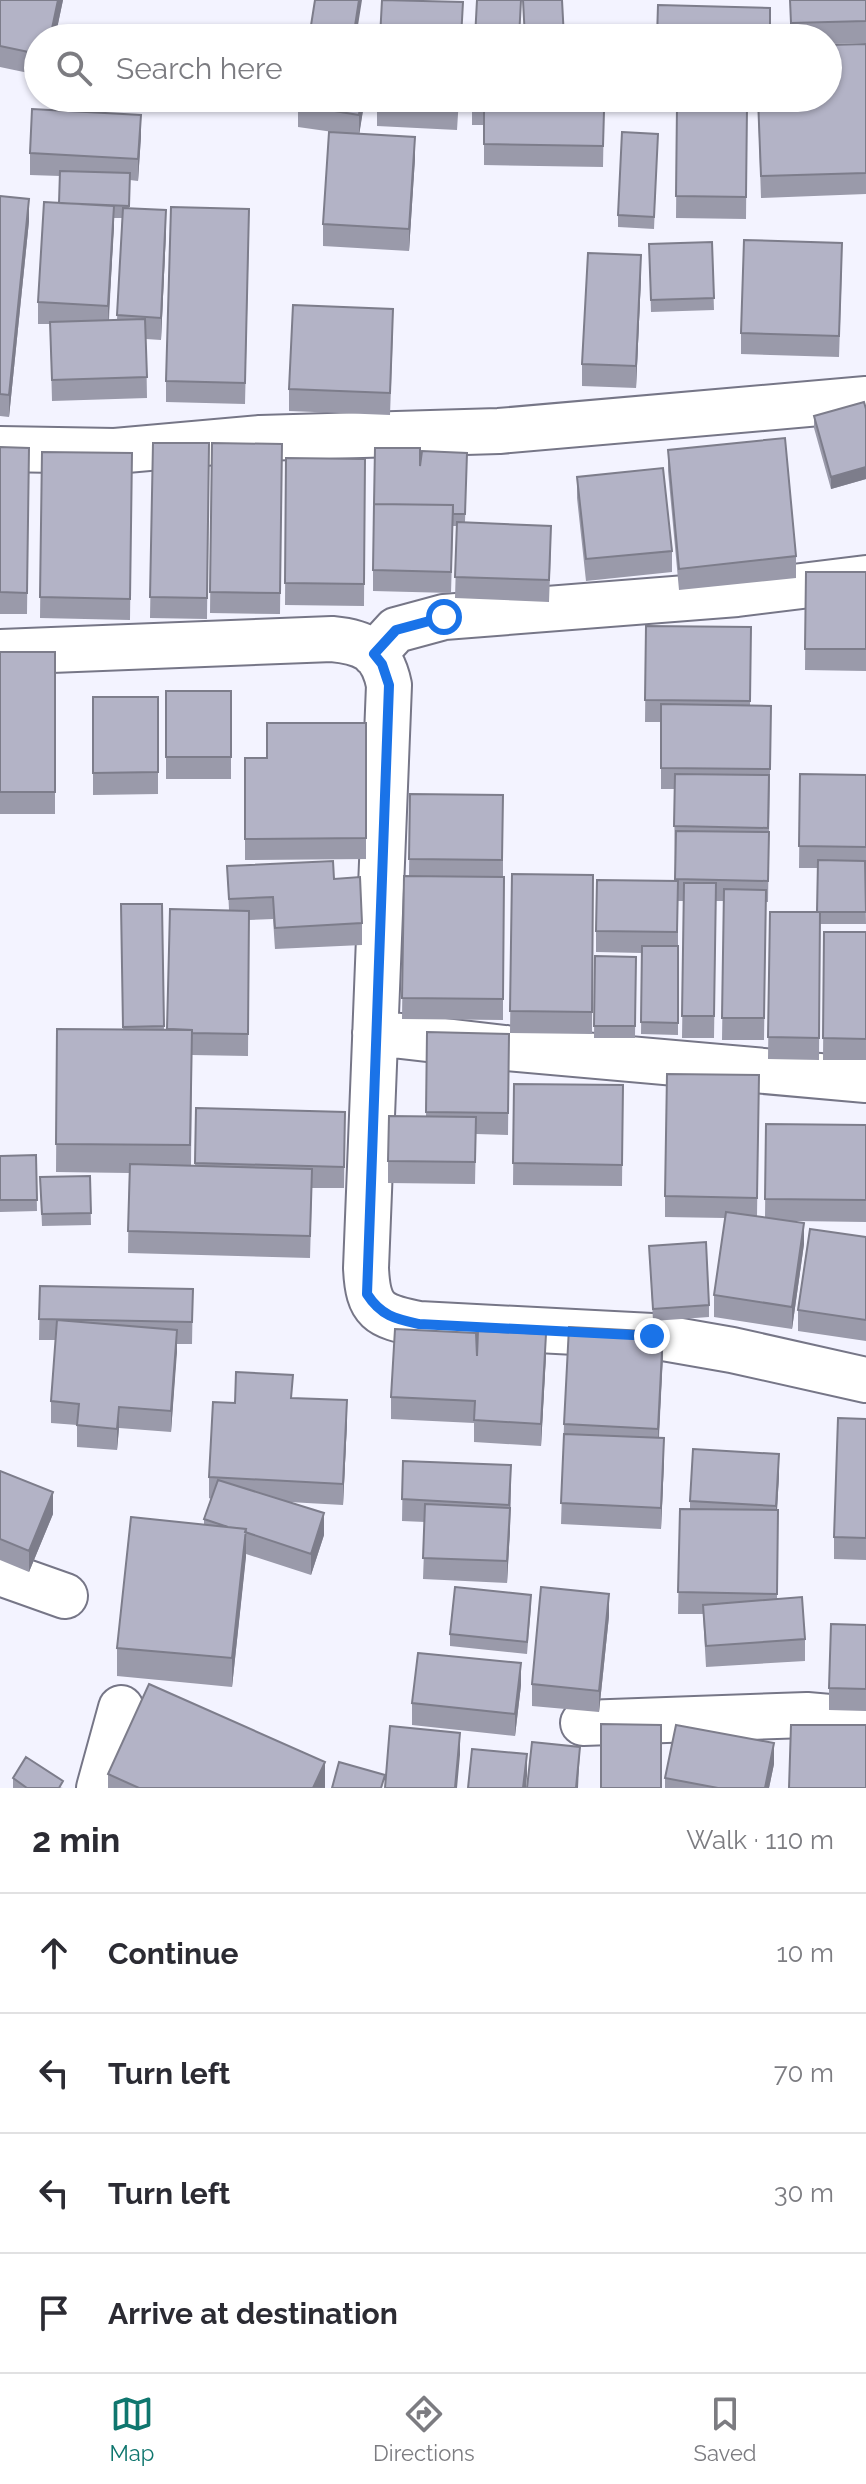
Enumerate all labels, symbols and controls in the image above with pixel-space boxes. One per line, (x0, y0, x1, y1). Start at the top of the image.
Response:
search box (24, 24, 842, 112)
icon: search (52, 46, 96, 90)
text: Search here (116, 51, 283, 86)
route start (426, 599, 462, 635)
route end (634, 1318, 670, 1354)
text: 2 min (32, 1820, 120, 1860)
text: Walk · 110 m (686, 1825, 834, 1855)
icon: ahead (32, 1931, 76, 1975)
text: Continue (108, 1936, 239, 1971)
text: 10 m (776, 1938, 834, 1968)
icon: left (32, 2051, 76, 2095)
text: Turn left (108, 2056, 230, 2091)
text: 70 m (774, 2058, 834, 2088)
icon: left (32, 2171, 76, 2215)
text: Turn left (108, 2176, 230, 2211)
text: 30 m (774, 2178, 834, 2208)
icon: arrive (32, 2291, 76, 2335)
text: Arrive at destination (108, 2296, 398, 2331)
tab: Map (109, 2392, 154, 2466)
tab: Directions (373, 2392, 475, 2466)
tab: Saved (694, 2392, 757, 2466)

